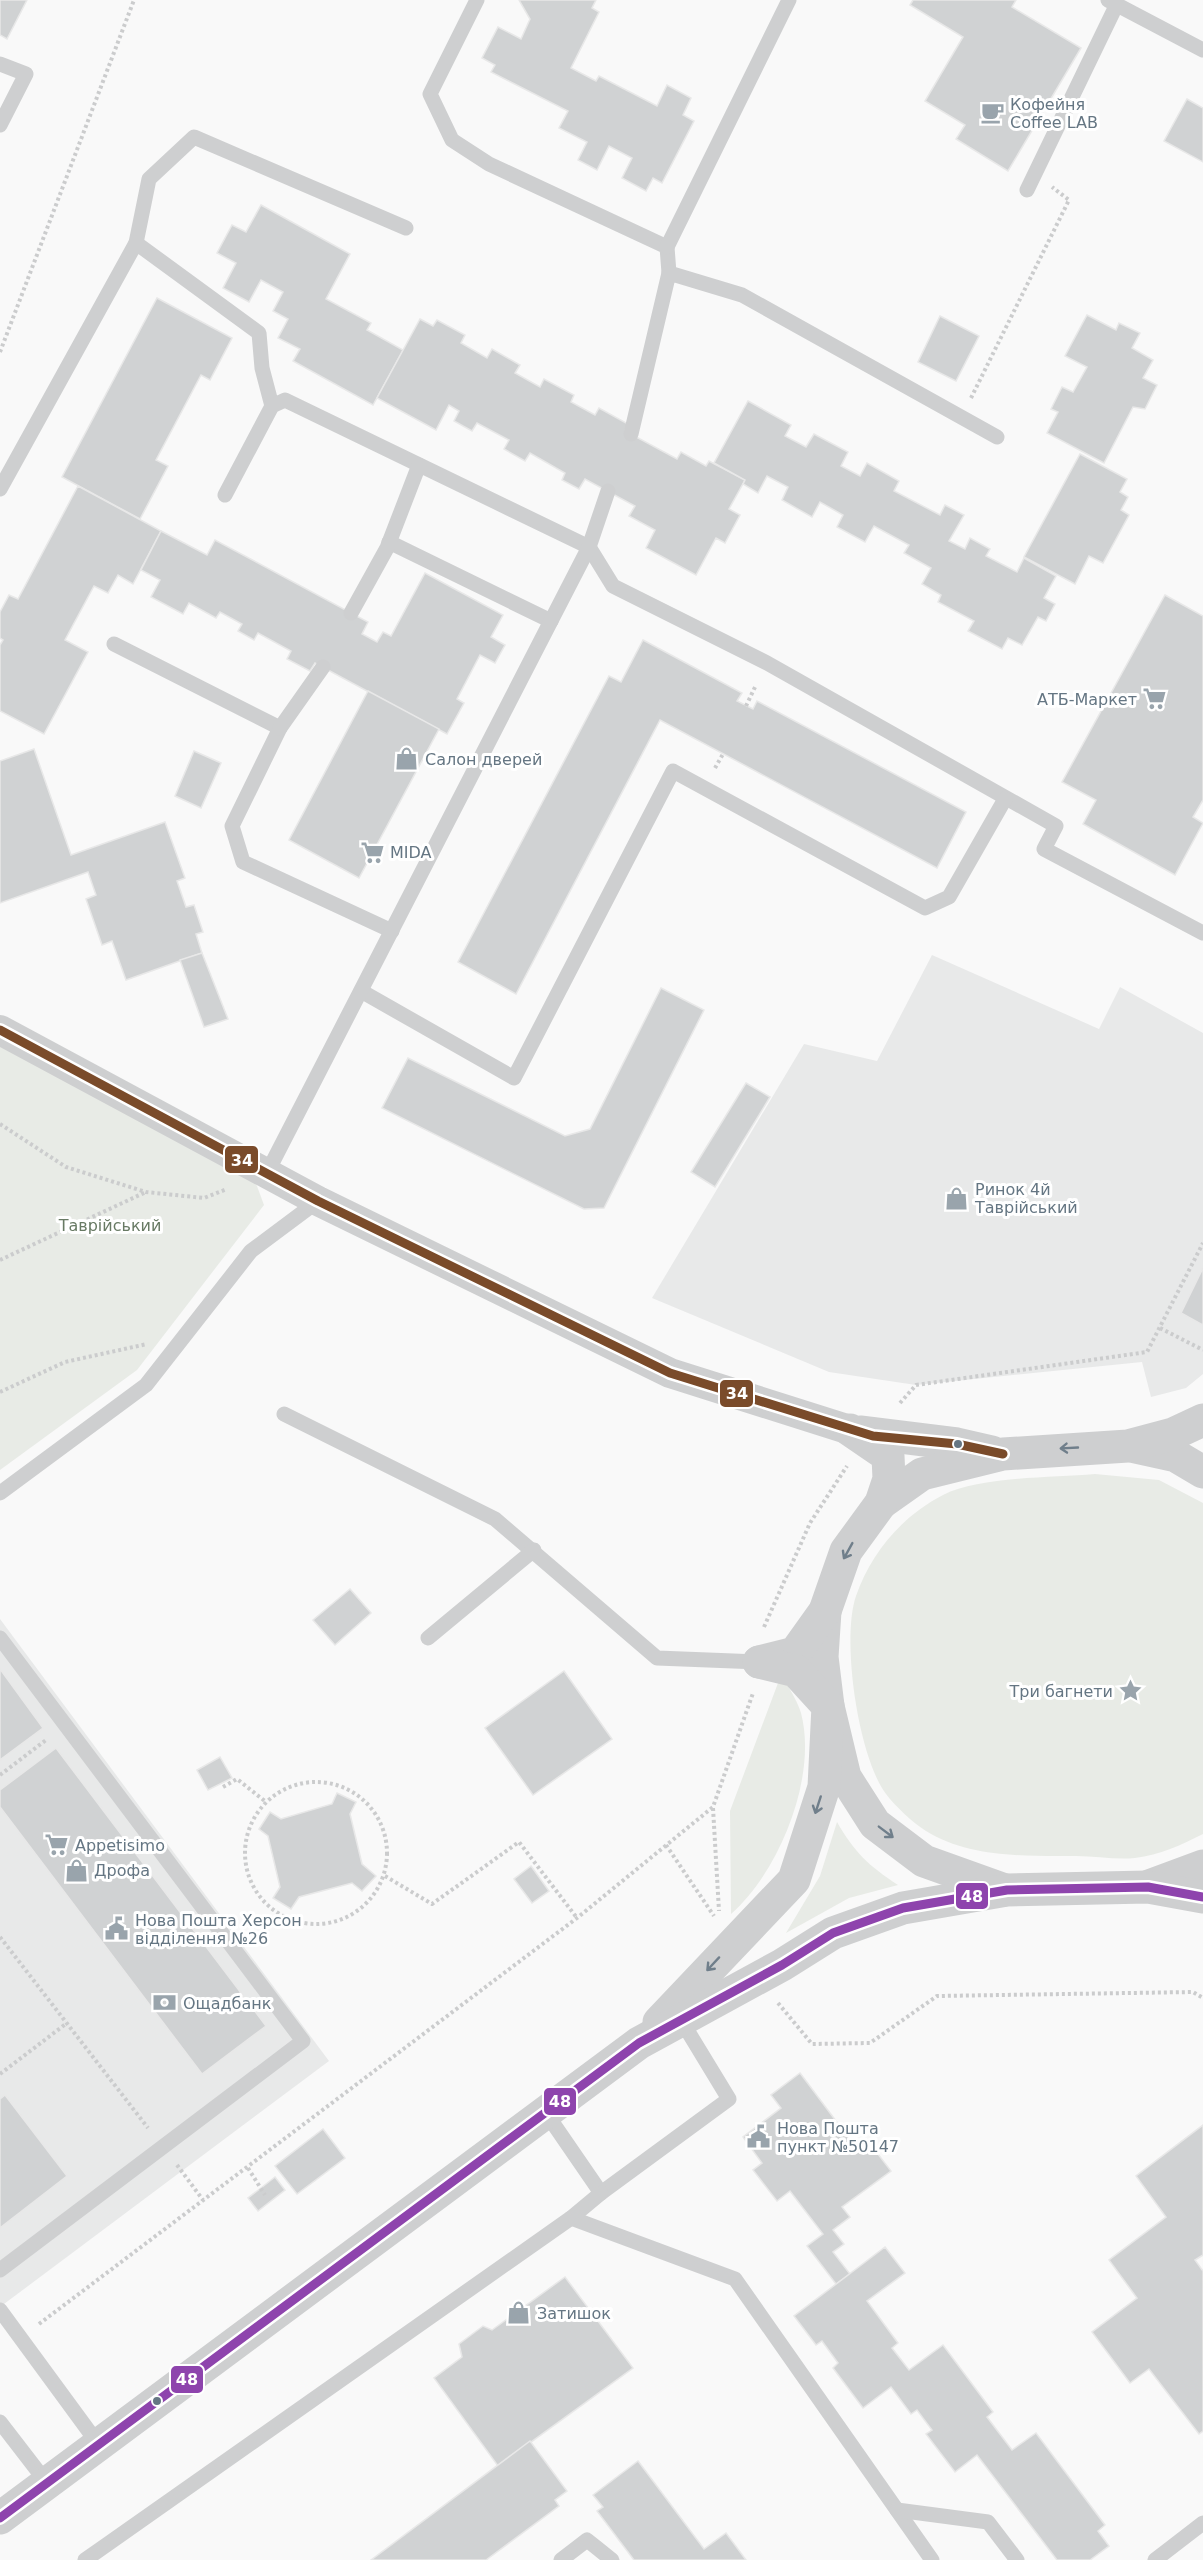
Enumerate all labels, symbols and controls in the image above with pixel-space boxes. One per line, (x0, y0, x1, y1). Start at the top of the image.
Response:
place label: Кофейня Coffee LAB (1010, 95, 1098, 132)
cafe icon: Кофейня Coffee LAB (979, 100, 1005, 126)
supermarket icon: АТБ-Маркет (1142, 686, 1168, 712)
place label: АТБ-Маркет (1037, 690, 1137, 709)
shop icon: Салон дверей (394, 746, 420, 772)
place label: Салон дверей (425, 750, 542, 769)
supermarket icon: MIDA (359, 839, 385, 865)
place label: MIDA (390, 843, 432, 862)
line badge: 34 (224, 1145, 259, 1174)
text: 34 (231, 1151, 253, 1170)
place label: Ринок 4й Таврійський (974, 1180, 1078, 1217)
shop icon: Ринок 4й Таврійський (944, 1185, 970, 1211)
park label: Таврійський (58, 1216, 161, 1235)
line badge: 34 (719, 1379, 754, 1408)
text: 34 (726, 1384, 748, 1403)
unlabelled marker (952, 1438, 964, 1450)
one-way arrow (1060, 1443, 1080, 1454)
one-way arrow (842, 1542, 854, 1559)
place icon: Три багнети (1118, 1678, 1144, 1704)
place label: Три багнети (1008, 1682, 1113, 1701)
one-way arrow (812, 1795, 823, 1814)
one-way arrow (878, 1825, 894, 1838)
supermarket icon: Appetisimo (44, 1832, 70, 1858)
place label: Appetisimo (75, 1836, 165, 1855)
shop icon: Дрофа (63, 1857, 89, 1883)
place label: Дрофа (94, 1861, 150, 1880)
line badge: 48 (955, 1882, 989, 1910)
text: 48 (961, 1887, 983, 1906)
place label: Нова Пошта Херсон відділення №26 (135, 1911, 302, 1948)
public building icon: Нова Пошта Херсон відділення №26 (104, 1916, 130, 1942)
one-way arrow (706, 1956, 720, 1971)
bank icon: Ощадбанк (152, 1990, 178, 2016)
place label: Ощадбанк (183, 1994, 272, 2013)
line badge: 48 (543, 2087, 577, 2116)
text: 48 (549, 2092, 571, 2111)
place label: Нова Пошта пункт №50147 (777, 2119, 899, 2156)
public building icon: Нова Пошта пункт №50147 (746, 2124, 772, 2150)
shop icon: Затишок (506, 2300, 532, 2326)
place label: Затишок (537, 2304, 611, 2323)
line badge: 48 (170, 2365, 204, 2394)
text: 48 (176, 2370, 198, 2389)
unlabelled marker (151, 2395, 163, 2407)

